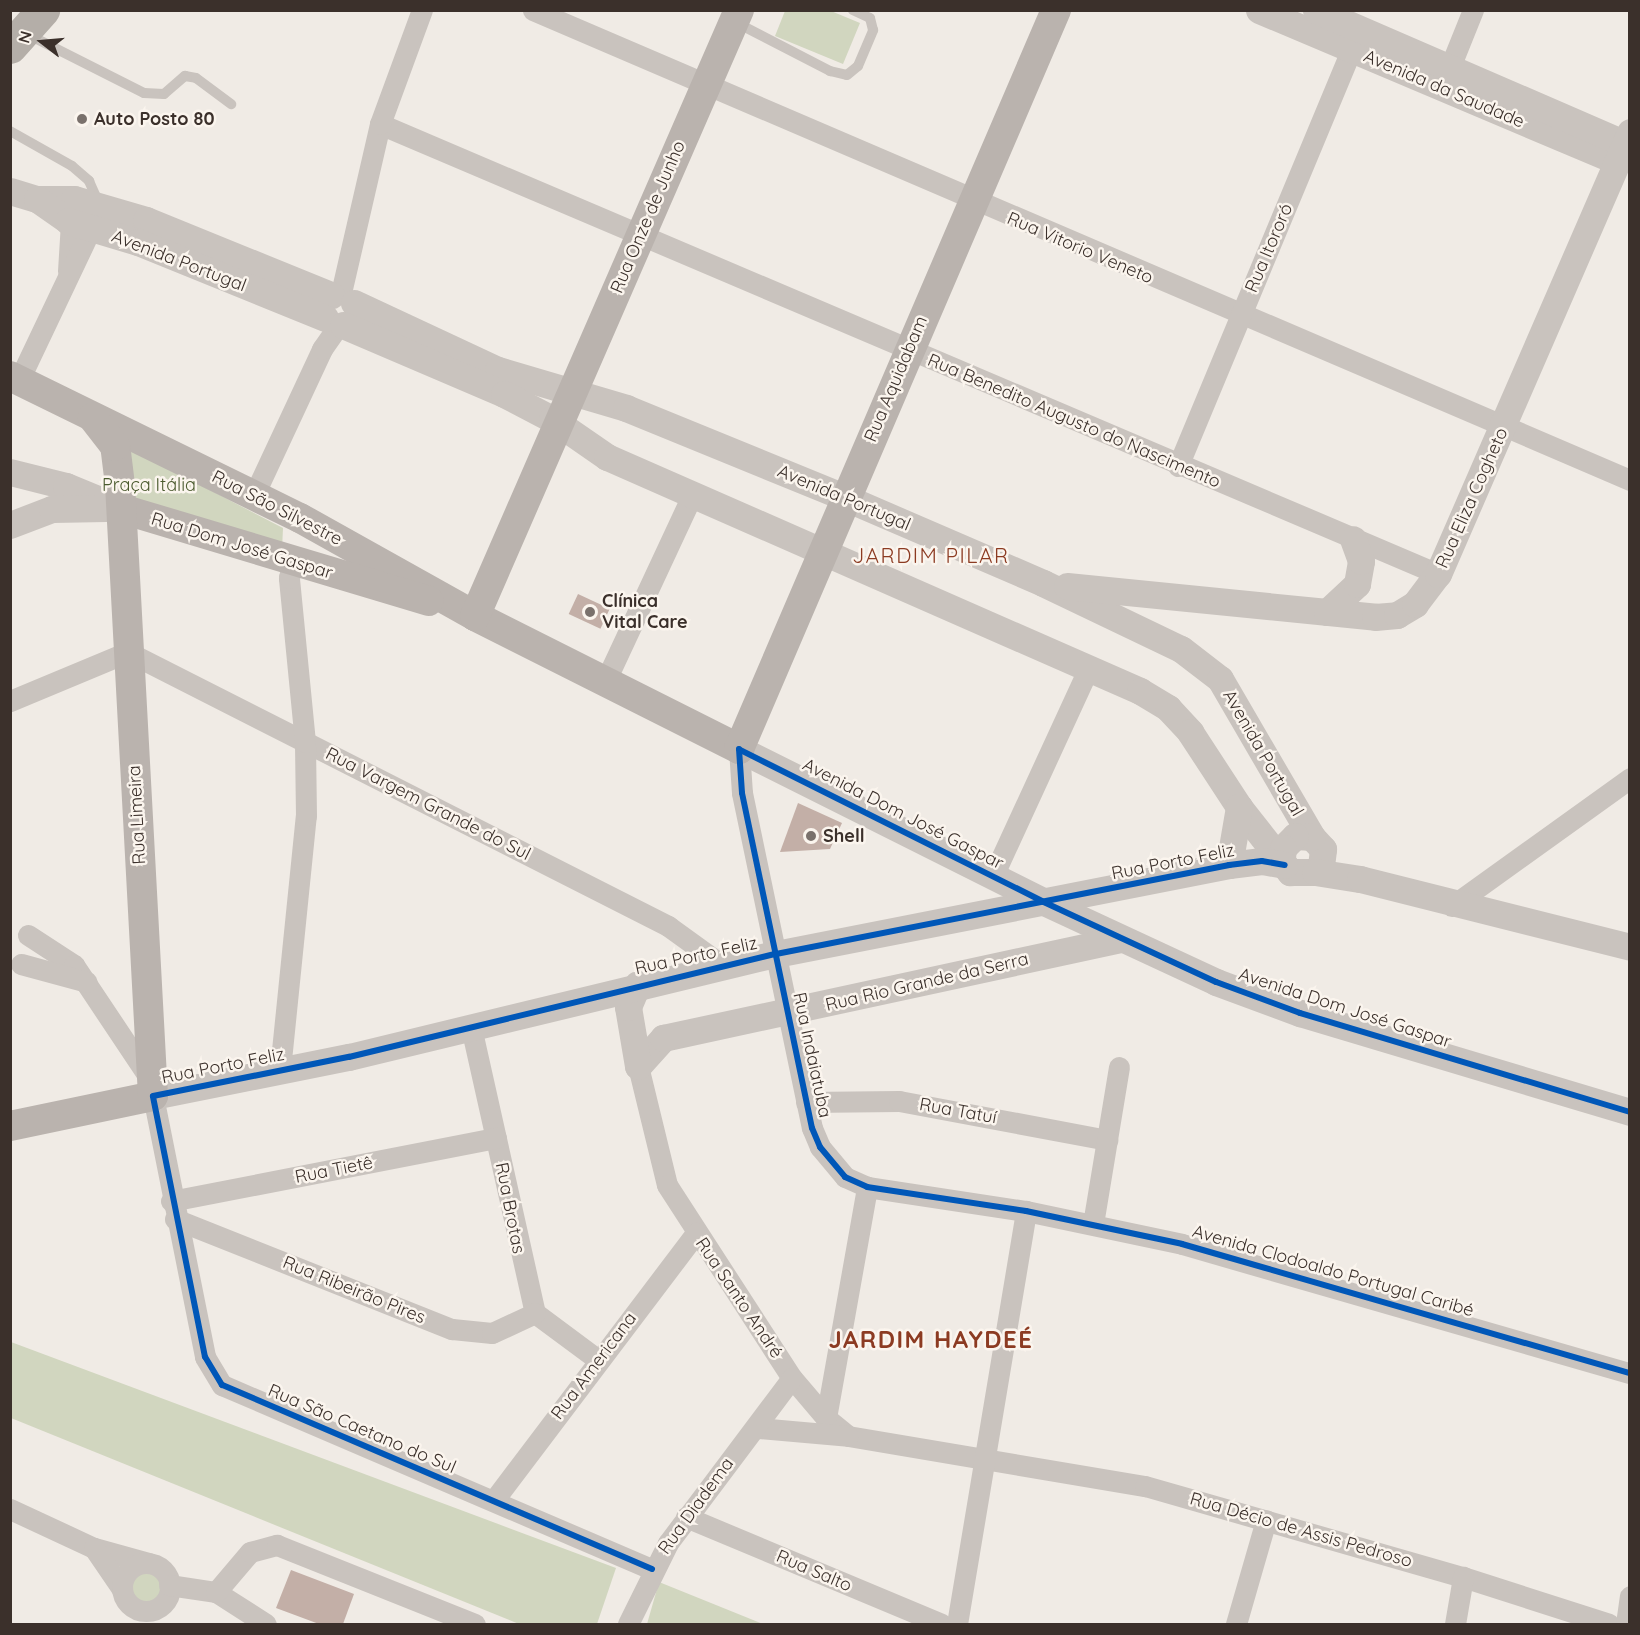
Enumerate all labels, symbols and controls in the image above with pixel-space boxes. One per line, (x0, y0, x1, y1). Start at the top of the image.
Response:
north arrow (12, 12, 72, 72)
text: N (13, 29, 36, 45)
street label: Avenida da Saudade (1360, 45, 1528, 133)
place label: Auto Posto 80 (94, 108, 214, 130)
marker: Auto Posto 80 (75, 112, 89, 126)
street label: Rua Onze de Junho (606, 137, 690, 297)
street label: Rua Itororó (1241, 200, 1297, 296)
street label: Rua Vitorio Veneto (1004, 208, 1156, 288)
street label: Avenida Portugal (109, 225, 249, 297)
street label: Rua Aquidabam (860, 313, 932, 445)
street label: Rua Benedito Augusto do Nascimento (924, 349, 1224, 493)
street label: Rua Eliza Cogheto (1431, 424, 1513, 572)
street label: Avenida Portugal (774, 460, 914, 536)
street label: Rua São Silvestre (208, 466, 346, 550)
park label: Praça Itália (102, 474, 196, 496)
street label: Rua Dom José Gaspar (149, 508, 335, 584)
district label: JARDIM PILAR (852, 542, 1010, 568)
place label: Clínica Vital Care (602, 591, 688, 634)
marker: Clínica Vital Care (583, 605, 597, 619)
street label: Avenida Portugal (1218, 686, 1308, 820)
street label: Rua Vargem Grande do Sul (322, 743, 534, 865)
street label: Avenida Dom José Gaspar (799, 754, 1007, 874)
street label: Rua Limeira (124, 765, 150, 865)
place label: Shell (823, 825, 865, 847)
marker: Shell (804, 829, 818, 843)
street label: Rua Porto Feliz (1110, 839, 1236, 885)
street label: Rua Porto Feliz (633, 932, 759, 980)
street label: Rua Rio Grande da Serra (823, 948, 1031, 1016)
street label: Avenida Dom José Gaspar (1236, 963, 1454, 1053)
street label: Rua Indaiatuba (788, 990, 836, 1120)
street label: Rua Porto Feliz (160, 1043, 286, 1089)
street label: Rua Tatuí (918, 1094, 998, 1128)
street label: Rua Tietê (293, 1152, 375, 1188)
street label: Rua Brotas (491, 1161, 529, 1255)
street label: Avenida Clodoaldo Portugal Caribé (1190, 1220, 1476, 1322)
street label: Rua Santo André (691, 1234, 787, 1362)
street label: Rua Ribeirão Pires (280, 1252, 428, 1328)
street label: Rua Americana (547, 1308, 641, 1424)
district label: JARDIM HAYDEÉ (829, 1326, 1033, 1354)
street label: Rua São Caetano do Sul (265, 1380, 459, 1478)
street label: Rua Diadema (654, 1454, 738, 1558)
street label: Rua Décio de Assis Pedroso (1187, 1488, 1415, 1572)
street label: Rua Salto (773, 1545, 855, 1597)

